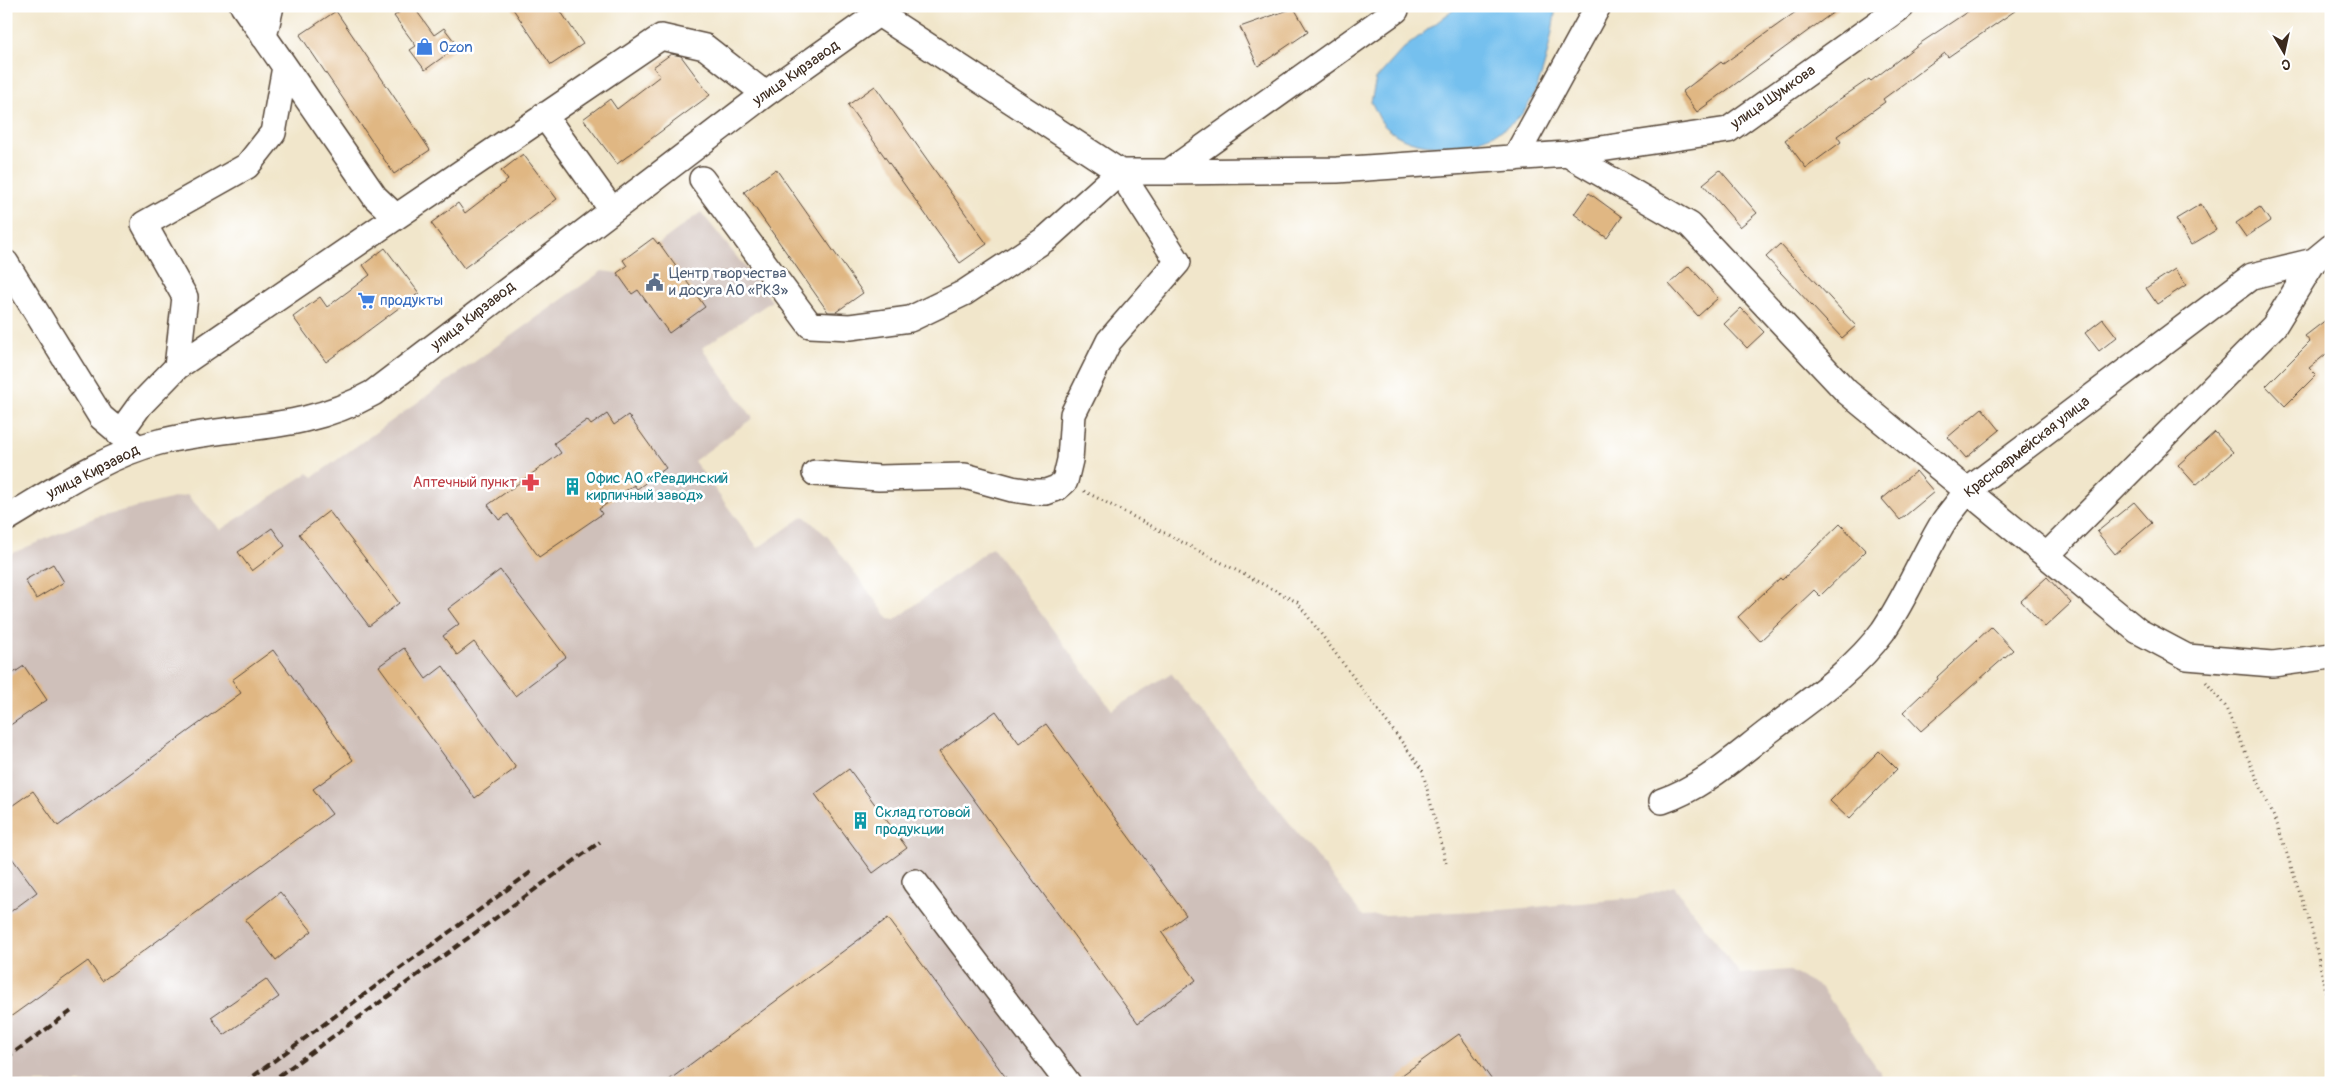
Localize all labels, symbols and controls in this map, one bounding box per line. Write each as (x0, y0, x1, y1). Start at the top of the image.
north arrow (2260, 28, 2310, 78)
street label: улица Кирзавод (748, 36, 843, 111)
shop icon: Ozon (415, 37, 435, 57)
place label: Ozon (439, 38, 473, 57)
text: С (2280, 55, 2292, 73)
street label: улица Шумкова (1726, 61, 1819, 134)
place label: Центр творчества и досуга АО «РКЗ» (669, 264, 788, 300)
public building icon: Центр творчества и досуга АО «РКЗ» (645, 272, 665, 292)
street label: улица Кирзавод (426, 277, 519, 355)
supermarket icon: продукты (356, 290, 376, 310)
place label: продукты (380, 291, 443, 310)
street label: Красноармейская улица (1960, 392, 2094, 502)
street label: улица Кирзавод (43, 440, 143, 504)
place label: Офис АО «Ревдинский кирпичный завод» (586, 469, 728, 505)
pharmacy icon: Аптечный пункт (521, 472, 541, 492)
place label: Аптечный пункт (413, 473, 517, 492)
building icon: Офис АО «Ревдинский кирпичный завод» (562, 477, 582, 497)
place label: Склад готовой продукции (875, 803, 971, 839)
building icon: Склад готовой продукции (851, 811, 871, 831)

